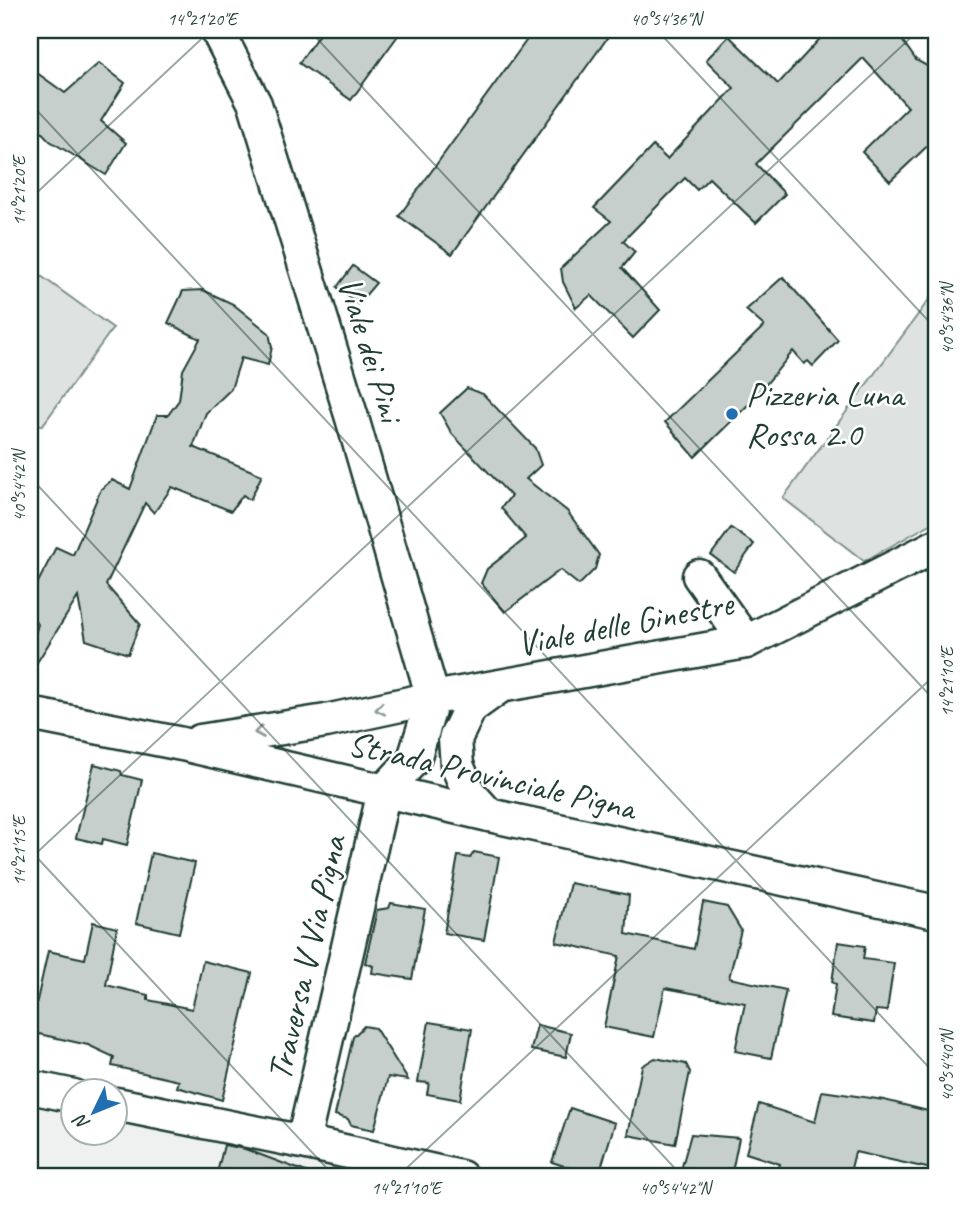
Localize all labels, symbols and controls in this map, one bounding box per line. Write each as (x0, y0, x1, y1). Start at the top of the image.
text: 14°21'20"E (167, 8, 239, 30)
text: 40°54'36"N (631, 8, 705, 30)
text: 14°21'20"E (8, 154, 30, 226)
street label: Viale dei Pini (327, 271, 415, 431)
text: 40°54'36"N (936, 280, 958, 354)
place label: Pizzeria Luna Rossa 2.0 (746, 372, 906, 457)
marker: Pizzeria Luna Rossa 2.0 (724, 406, 740, 422)
text: 40°54'42"N (8, 447, 30, 521)
street label: Viale delle Ginestre (514, 580, 739, 666)
text: 14°21'10"E (936, 645, 958, 717)
one-way arrow (374, 701, 386, 716)
street label: Strada Provinciale Pigna (344, 721, 642, 831)
one-way arrow (253, 724, 265, 739)
text: 14°21'15"E (8, 814, 30, 886)
street label: Traversa V Via Pigna (256, 829, 357, 1085)
text: 40°54'40"N (936, 1027, 958, 1101)
north arrow (60, 1078, 130, 1148)
text: N (67, 1108, 95, 1135)
text: 14°21'10"E (371, 1177, 443, 1199)
text: 40°54'42"N (640, 1177, 714, 1199)

